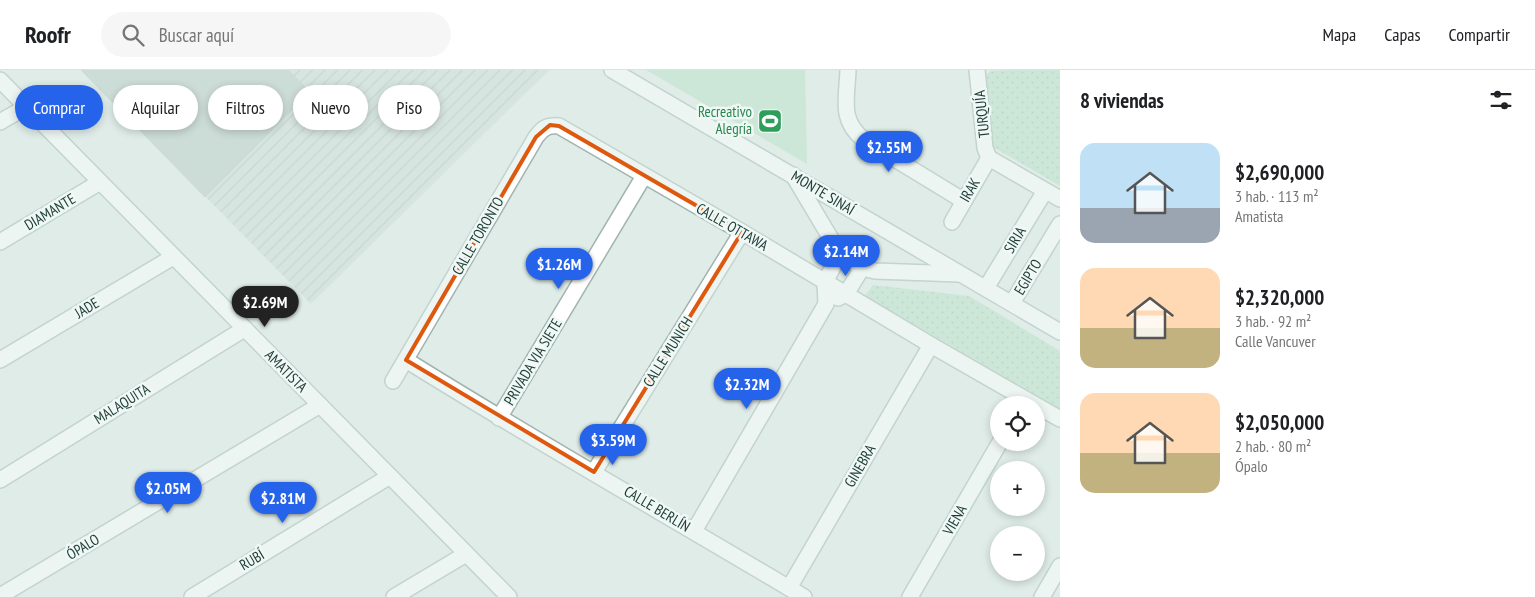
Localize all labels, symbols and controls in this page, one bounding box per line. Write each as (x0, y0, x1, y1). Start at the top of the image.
search box (101, 12, 451, 57)
text: Roofr (25, 19, 71, 50)
icon: search (119, 21, 147, 49)
text: Buscar aquí (159, 23, 234, 47)
text: Mapa (1323, 23, 1356, 46)
text: Capas (1384, 23, 1421, 46)
text: Compartir (1449, 23, 1510, 46)
chip: Comprar (15, 85, 103, 130)
chip: Alquilar (113, 85, 198, 130)
chip: Filtros (208, 85, 283, 130)
chip: Nuevo (293, 85, 368, 130)
chip: Piso (378, 85, 440, 130)
icon: filters (1487, 86, 1515, 114)
text: 8 viviendas (1080, 87, 1164, 114)
street label: TURQUÍA (969, 88, 993, 139)
place label: Recreativo Alegría (698, 102, 752, 138)
sports icon: Recreativo Alegría (757, 108, 783, 134)
pin: $2.55M (848, 131, 930, 173)
text: $2.55M (867, 137, 911, 157)
text: $2,690,000 (1235, 159, 1324, 186)
icon: home (1120, 163, 1180, 223)
street label: MONTE SINAÍ (788, 166, 859, 219)
street label: IRAK (955, 174, 984, 205)
text: 3 hab. · 113 m² (1235, 186, 1319, 206)
street label: DIAMANTE (21, 189, 79, 234)
street label: CALLE TORONTO (448, 193, 508, 278)
street label: CALLE OTTAWA (693, 198, 772, 255)
text: Amatista (1235, 206, 1283, 226)
street label: SIRIA (999, 222, 1030, 257)
pin: $2.14M (805, 234, 887, 277)
text: $2.14M (824, 241, 868, 261)
pin: $1.26M (518, 248, 600, 290)
text: $1.26M (537, 254, 581, 274)
street label: EGIPTO (1010, 255, 1046, 298)
text: $2,320,000 (1235, 284, 1324, 311)
pin: $2.69M (224, 286, 306, 328)
icon: home (1120, 288, 1180, 348)
text: $2.69M (243, 292, 287, 312)
street label: JADE (70, 293, 102, 323)
text: 3 hab. · 92 m² (1235, 311, 1311, 331)
street label: CALLE MUNICH (638, 313, 697, 390)
street label: PRIVADA VIA SIETE (499, 315, 566, 408)
text: Calle Vancuver (1235, 331, 1316, 351)
street label: AMATISTA (261, 345, 312, 397)
pin: $2.32M (706, 368, 788, 410)
text: $2.32M (725, 374, 769, 394)
street label: MALAQUITA (90, 379, 154, 428)
map controls (990, 396, 1045, 581)
button: locate (990, 396, 1045, 451)
text: $2,050,000 (1235, 409, 1324, 436)
icon: home (1120, 413, 1180, 473)
pin: $3.59M (572, 424, 654, 466)
text: $3.59M (591, 430, 635, 450)
text: 2 hab. · 80 m² (1235, 436, 1311, 456)
street label: GINEBRA (840, 440, 880, 491)
text: Ópalo (1235, 456, 1268, 476)
button: + (990, 461, 1045, 516)
pin: $2.05M (127, 472, 209, 514)
text: $2.05M (146, 478, 190, 498)
street label: CALLE BERLÍN (621, 481, 694, 536)
pin: $2.81M (242, 482, 324, 524)
text: $2.81M (261, 488, 305, 508)
street label: VIENA (938, 500, 971, 539)
button: − (990, 526, 1045, 581)
street label: ÓPALO (63, 529, 103, 564)
street label: RUBÍ (236, 545, 268, 574)

